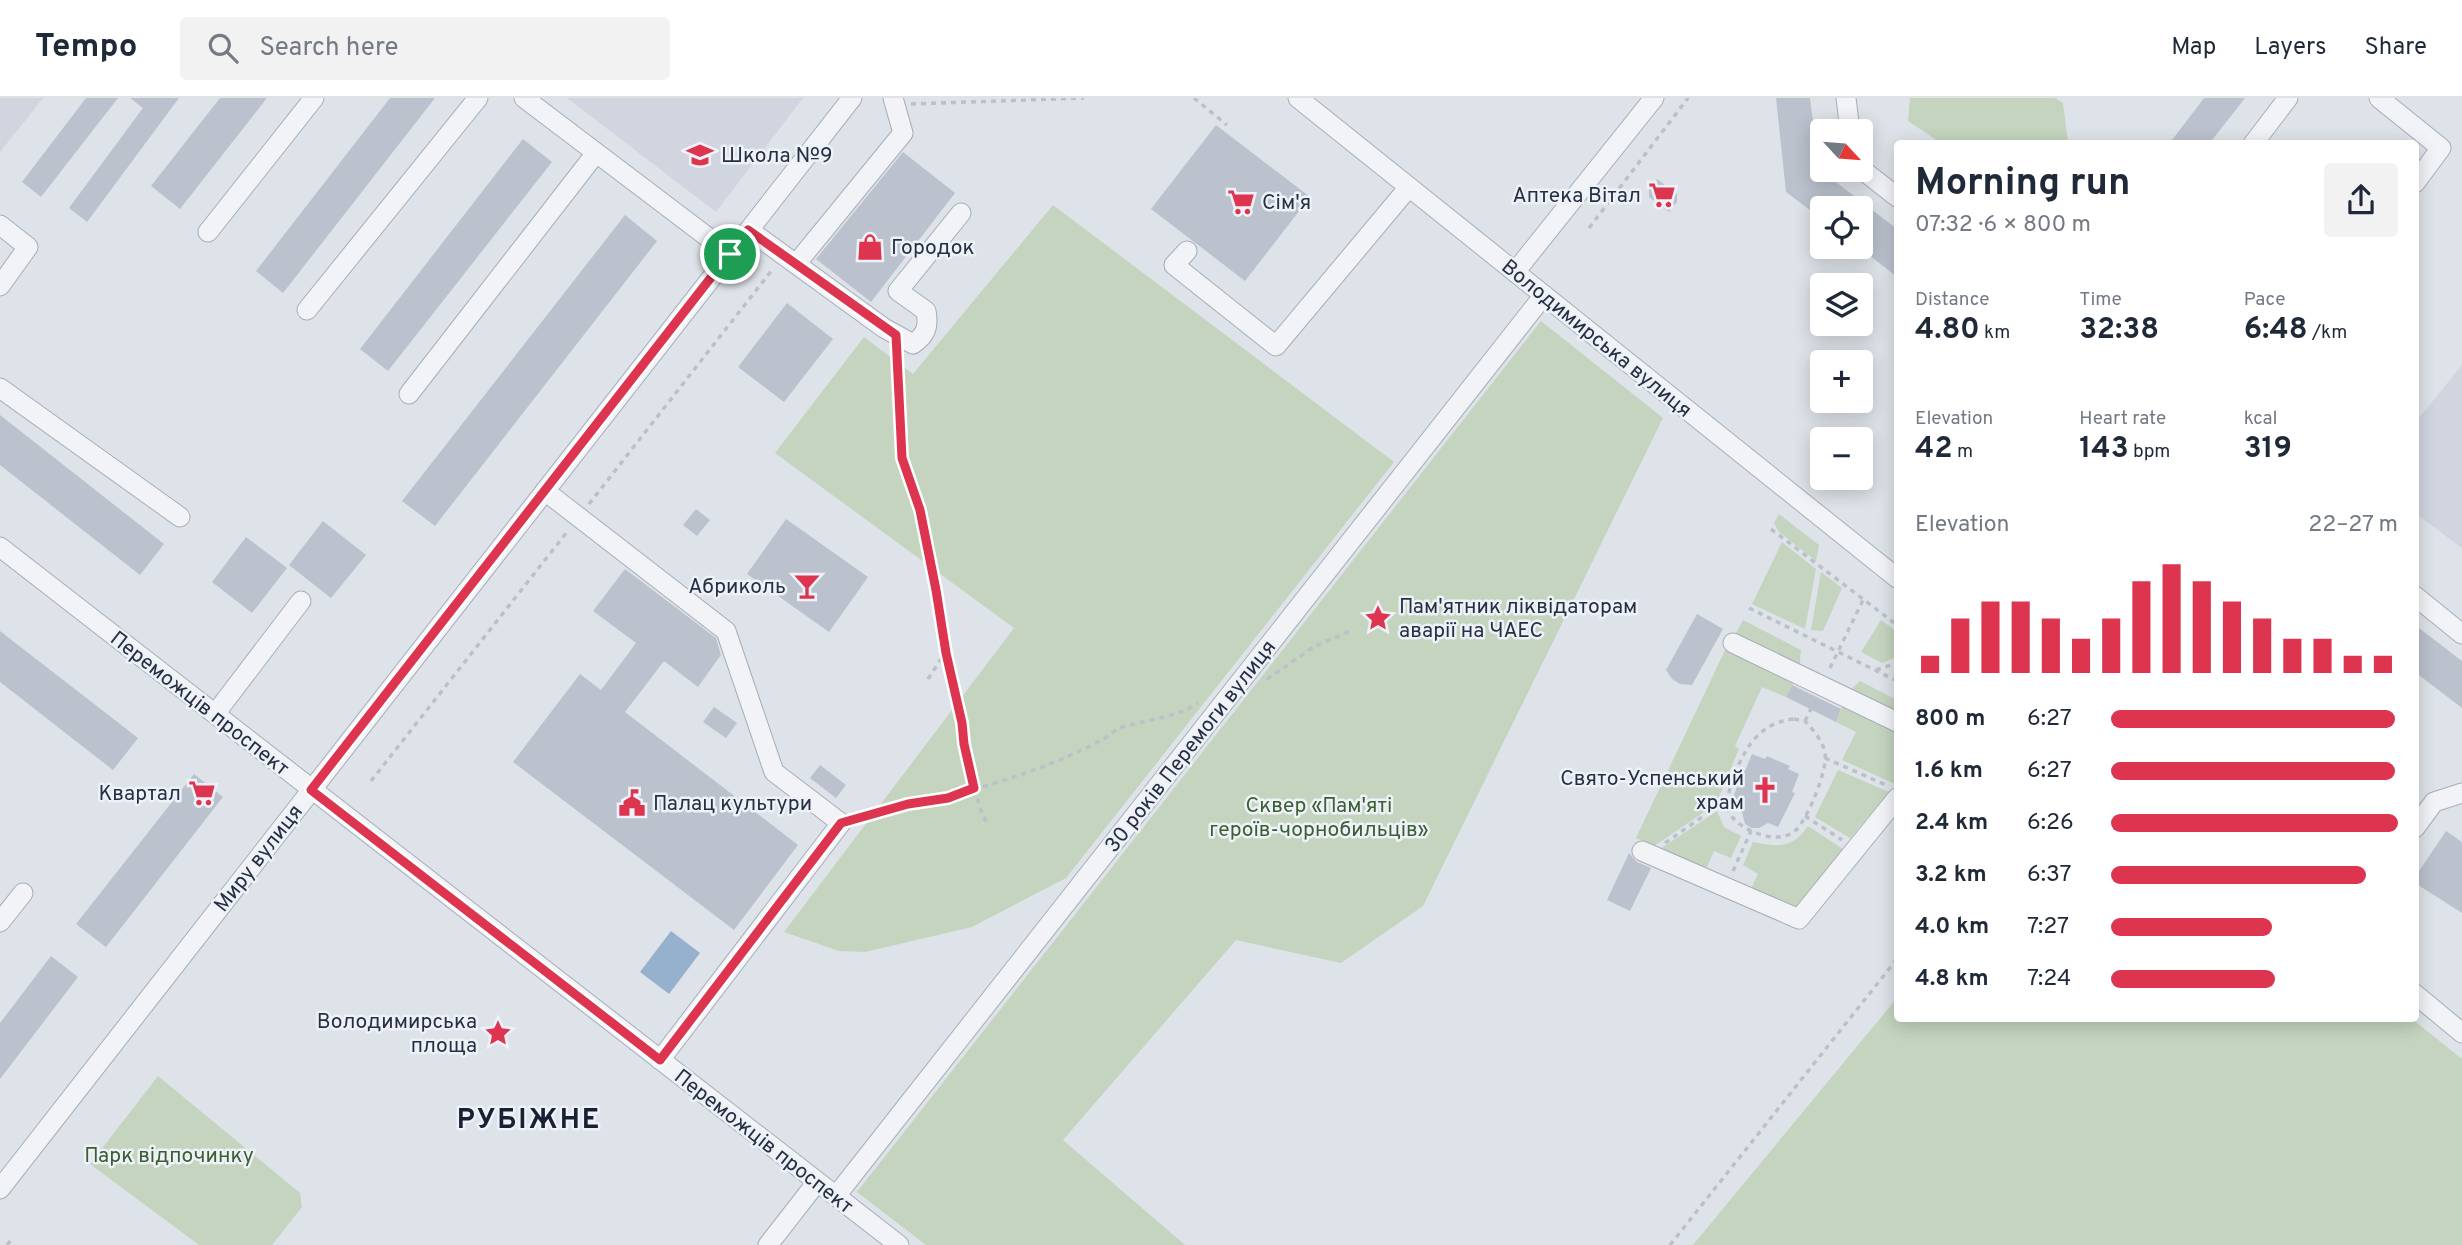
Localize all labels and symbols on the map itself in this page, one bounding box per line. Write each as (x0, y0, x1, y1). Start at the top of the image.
north arrow (1810, 119, 1872, 182)
school or university icon: Школа №9 (685, 140, 715, 170)
place label: Школа №9 (721, 143, 833, 170)
supermarket icon: Аптека Вітал (1647, 180, 1677, 210)
place label: Аптека Вітал (1513, 183, 1641, 210)
supermarket icon: Сім'я (1226, 187, 1256, 217)
place label: Сім'я (1262, 190, 1311, 217)
pin (700, 224, 760, 284)
shop icon: Городок (855, 232, 885, 262)
place label: Городок (891, 235, 975, 262)
street label: Володимирська вулиця (1495, 254, 1697, 424)
bar icon: Абриколь (792, 571, 822, 601)
place label: Абриколь (688, 574, 786, 601)
place label: Пам'ятник ліквідаторам аварії на ЧАЕС (1399, 594, 1637, 645)
place icon: Пам'ятник ліквідаторам аварії на ЧАЕС (1363, 603, 1393, 633)
street label: Переможців проспект (104, 626, 294, 783)
street label: 30 років Перемоги вулиця (1100, 635, 1283, 859)
place label: Свято-Успенський храм (1560, 766, 1744, 817)
church icon: Свято-Успенський храм (1750, 775, 1780, 805)
supermarket icon: Квартал (187, 778, 217, 808)
place label: Квартал (98, 781, 181, 808)
public building icon: Палац культури (617, 788, 647, 818)
place label: Палац культури (653, 791, 812, 818)
park label: Сквер «Пам'яті героїв-чорнобильців» (1209, 793, 1429, 844)
street label: Миру вулиця (209, 800, 310, 918)
place label: Володимирська площа (317, 1009, 477, 1060)
place icon: Володимирська площа (483, 1018, 513, 1048)
street label: Переможців проспект (668, 1064, 858, 1221)
district label: РУБІЖНЕ (457, 1103, 601, 1139)
park label: Парк відпочинку (84, 1143, 254, 1170)

